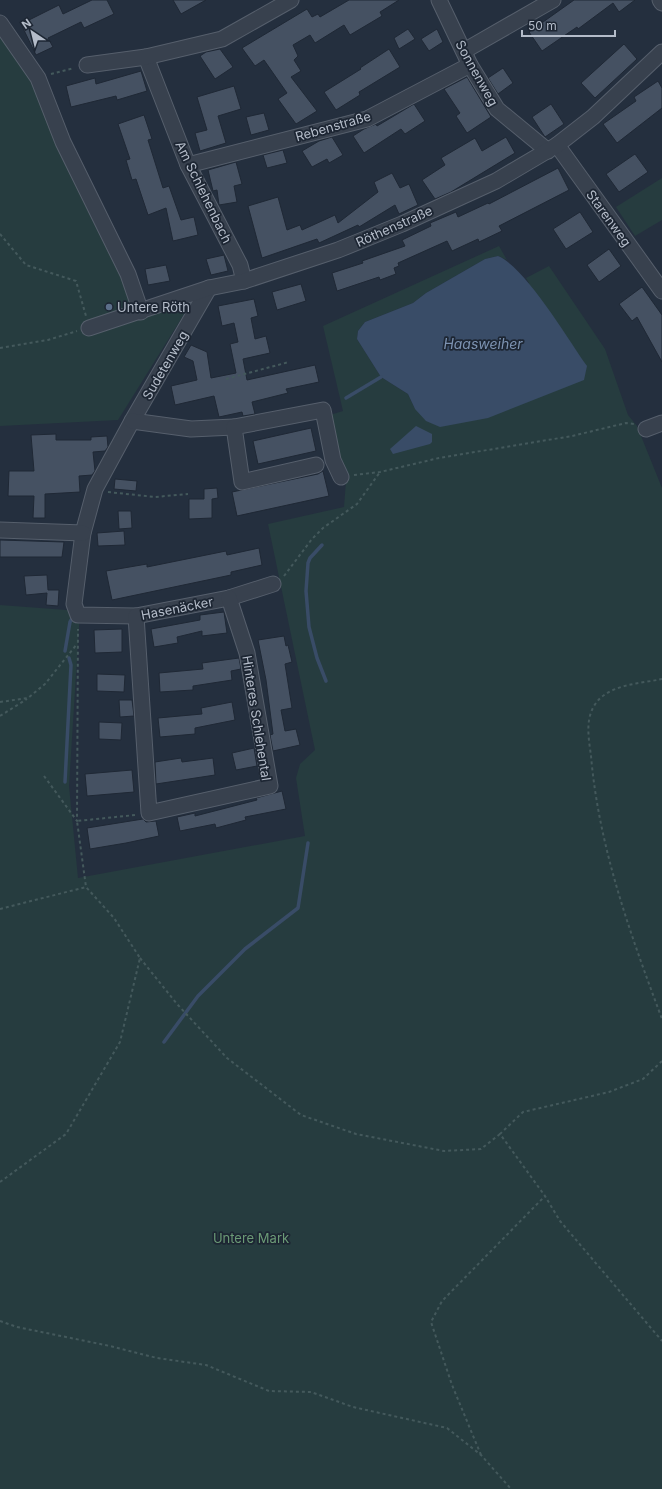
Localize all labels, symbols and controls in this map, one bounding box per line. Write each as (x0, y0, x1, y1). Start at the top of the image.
north arrow (12, 12, 52, 52)
scale bar (522, 12, 615, 38)
text: N (19, 16, 34, 32)
text: 50 m (528, 18, 557, 33)
street label: Sonnenweg (452, 37, 502, 109)
street label: Rebenstraße (293, 108, 373, 144)
street label: Am Schlehenbach (172, 138, 236, 246)
street label: Starenweg (583, 187, 635, 249)
street label: Röthenstraße (353, 202, 435, 250)
place label: Untere Röth (117, 299, 190, 315)
marker: Untere Röth (104, 302, 114, 312)
street label: Sudetenweg (139, 328, 191, 402)
water label: Haasweiher (443, 335, 523, 352)
street label: Hasenäcker (140, 593, 215, 623)
street label: Hinteres Schlehental (239, 654, 275, 782)
park label: Untere Mark (213, 1230, 289, 1246)

